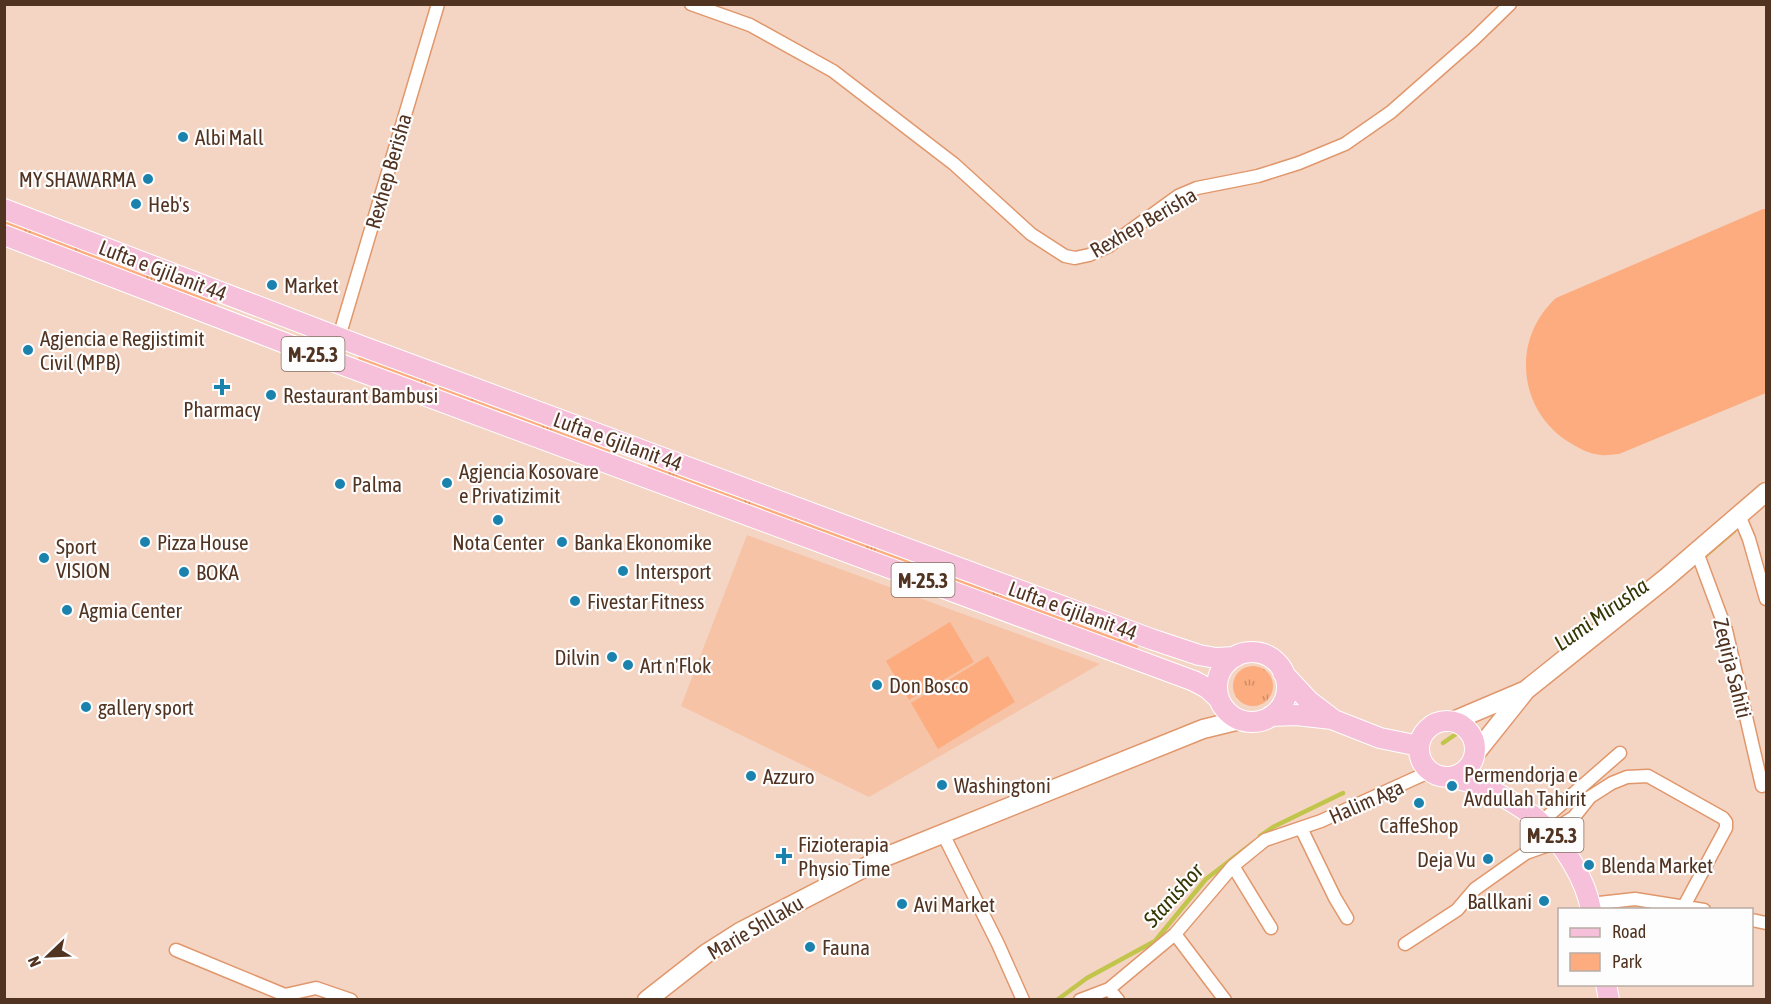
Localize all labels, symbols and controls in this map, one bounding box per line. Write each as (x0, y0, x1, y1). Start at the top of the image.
street label: Rexhep Berisha (360, 111, 416, 231)
place label: Albi Mall (195, 125, 264, 149)
marker: Albi Mall (176, 130, 190, 144)
place label: MY SHAWARMA (19, 167, 137, 191)
marker: MY SHAWARMA (141, 172, 155, 186)
street label: Rexhep Berisha (1086, 182, 1200, 262)
place label: Heb's (148, 192, 190, 216)
marker: Heb's (129, 197, 143, 211)
street label: Lufta e Gjilanit 44 (96, 235, 230, 305)
place label: Market (284, 273, 338, 297)
marker: Market (265, 278, 279, 292)
place label: Agjencia e Regjistimit Civil (MPB) (40, 326, 205, 374)
road number: M-25.3 (282, 337, 344, 371)
marker: Agjencia e Regjistimit Civil (MPB) (21, 343, 35, 357)
marker: Pharmacy (215, 380, 229, 394)
place label: Restaurant Bambusi (283, 383, 438, 407)
marker: Restaurant Bambusi (264, 388, 278, 402)
place label: Pharmacy (183, 397, 261, 421)
street label: Lufta e Gjilanit 44 (550, 407, 686, 475)
place label: Agjencia Kosovare e Privatizimit (459, 459, 599, 507)
place label: Palma (352, 472, 402, 496)
marker: Agjencia Kosovare e Privatizimit (440, 476, 454, 490)
marker: Palma (333, 477, 347, 491)
marker: Nota Center (491, 513, 505, 527)
place label: Pizza House (157, 530, 249, 554)
place label: Nota Center (452, 530, 545, 554)
place label: Banka Ekonomike (574, 530, 712, 554)
place label: Sport VISION (56, 534, 110, 582)
marker: Pizza House (138, 535, 152, 549)
marker: Banka Ekonomike (555, 535, 569, 549)
marker: Sport VISION (37, 551, 51, 565)
place label: Intersport (635, 559, 711, 583)
place label: BOKA (196, 560, 240, 584)
road number: M-25.3 (892, 563, 954, 597)
marker: Intersport (616, 564, 630, 578)
marker: BOKA (177, 565, 191, 579)
water label: Lumi Mirusha (1549, 572, 1653, 656)
street label: Lufta e Gjilanit 44 (1005, 576, 1141, 644)
place label: Fivestar Fitness (587, 589, 704, 613)
marker: Fivestar Fitness (568, 594, 582, 608)
place label: Agmia Center (79, 598, 182, 622)
marker: Agmia Center (60, 603, 74, 617)
street label: Zeqirja Sahiti (1709, 616, 1757, 720)
place label: Dilvin (554, 645, 600, 669)
marker: Dilvin (605, 650, 619, 664)
place label: Art n'Flok (640, 653, 711, 677)
marker: Art n'Flok (621, 658, 635, 672)
place label: Don Bosco (889, 673, 969, 697)
marker: Don Bosco (870, 678, 884, 692)
place label: gallery sport (98, 695, 194, 719)
marker: gallery sport (79, 700, 93, 714)
place label: Permendorja e Avdullah Tahirit (1464, 762, 1586, 810)
place label: Azzuro (763, 764, 815, 788)
marker: Azzuro (744, 769, 758, 783)
place label: Washingtoni (954, 773, 1051, 797)
street label: Halim Aga (1325, 774, 1407, 828)
marker: Washingtoni (935, 778, 949, 792)
marker: Permendorja e Avdullah Tahirit (1445, 779, 1459, 793)
marker: CaffeShop (1412, 796, 1426, 810)
place label: CaffeShop (1380, 813, 1459, 837)
road number: M-25.3 (1520, 818, 1584, 852)
place label: Fizioterapia Physio Time (798, 832, 890, 880)
marker: Fizioterapia Physio Time (775, 847, 793, 865)
place label: Deja Vu (1417, 847, 1476, 871)
marker: Deja Vu (1481, 852, 1495, 866)
place label: Blenda Market (1601, 853, 1713, 877)
water label: Stanishor (1137, 857, 1209, 933)
marker: Blenda Market (1582, 858, 1596, 872)
place label: Ballkani (1467, 889, 1532, 913)
street label: Marie Shllaku (703, 890, 807, 964)
place label: Avi Market (914, 892, 995, 916)
marker: Ballkani (1537, 894, 1551, 908)
marker: Avi Market (895, 897, 909, 911)
legend (1558, 908, 1753, 986)
text: Road (1612, 921, 1646, 942)
north arrow (18, 926, 78, 986)
place label: Fauna (822, 935, 870, 959)
marker: Fauna (803, 940, 817, 954)
text: Park (1612, 951, 1642, 972)
text: N (24, 954, 44, 970)

